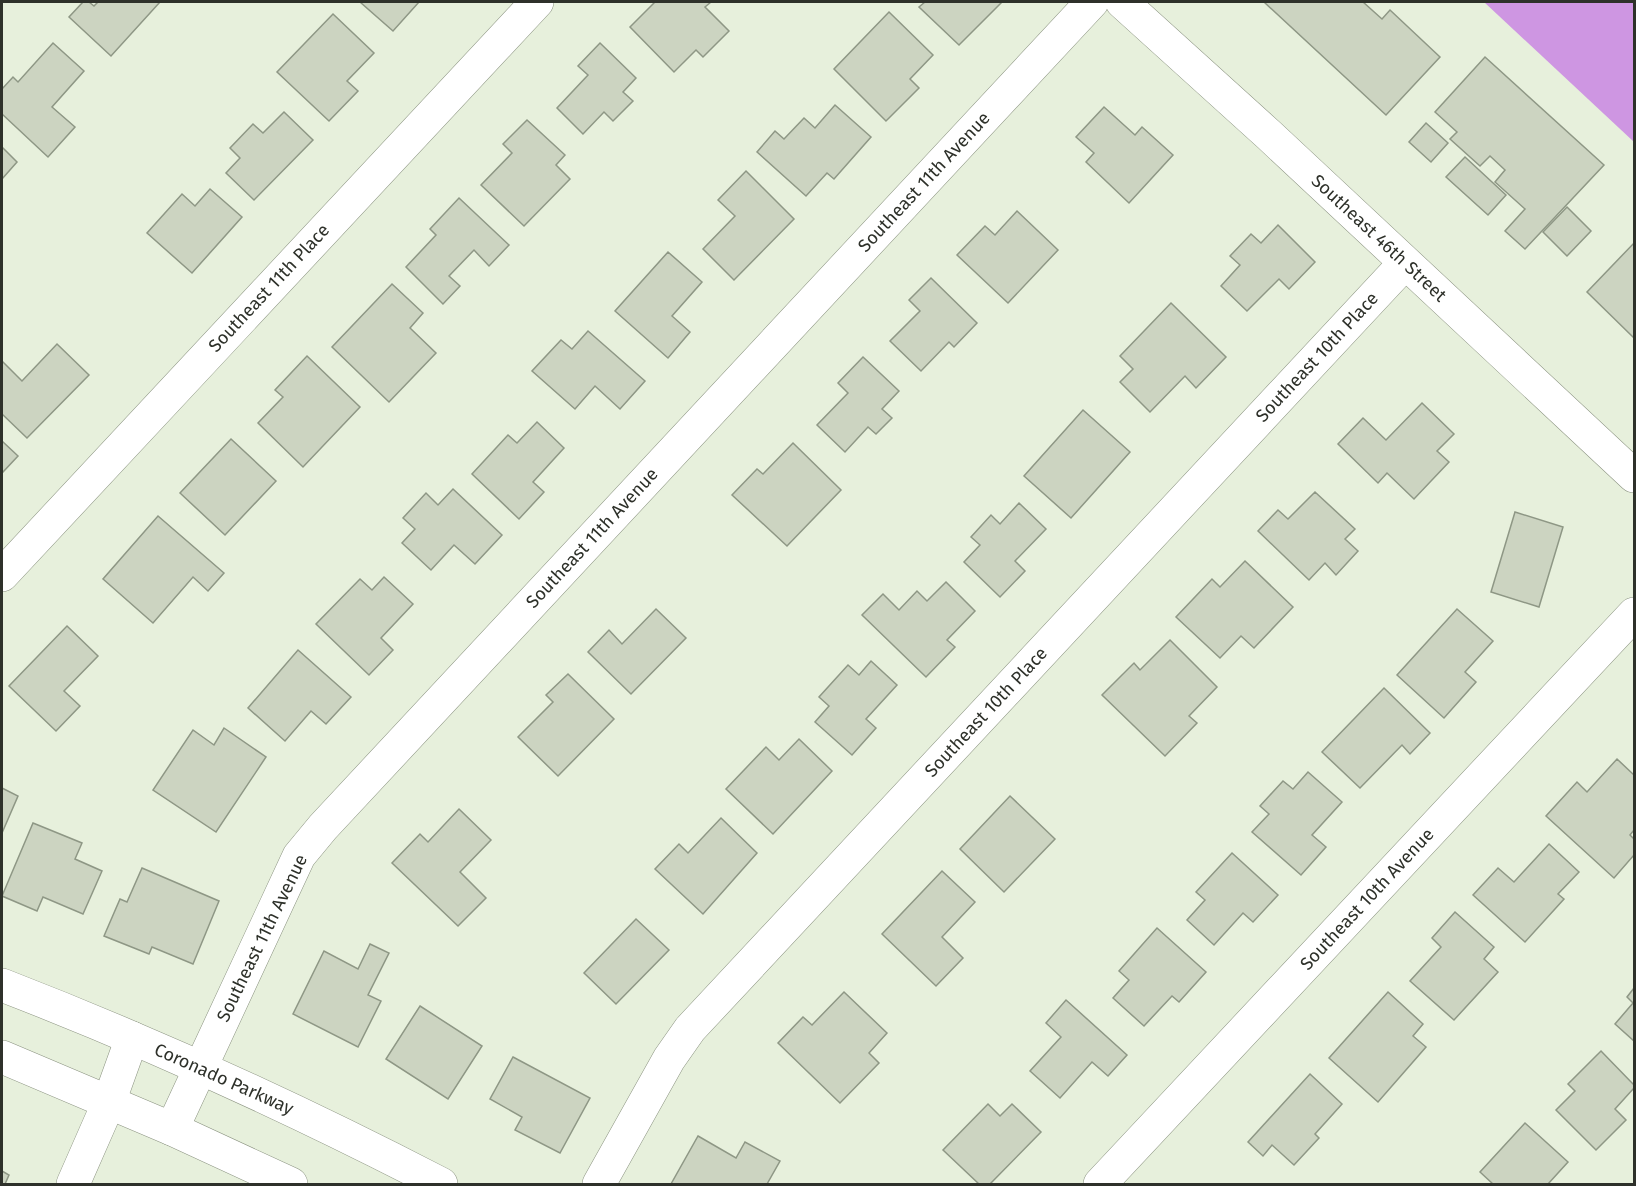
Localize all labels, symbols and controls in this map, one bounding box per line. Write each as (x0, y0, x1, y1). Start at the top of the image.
street label: Southeast 11th Avenue (853, 107, 995, 257)
street label: Southeast 46th Street (1307, 170, 1451, 307)
street label: Southeast 11th Place (204, 219, 334, 357)
street label: Southeast 10th Place (1251, 287, 1383, 427)
street label: Southeast 11th Avenue (521, 463, 663, 613)
street label: Southeast 10th Place (920, 642, 1052, 782)
street label: Southeast 10th Avenue (1295, 823, 1439, 975)
street label: Southeast 11th Avenue (212, 851, 312, 1025)
street label: Coronado Parkway (151, 1038, 297, 1120)

